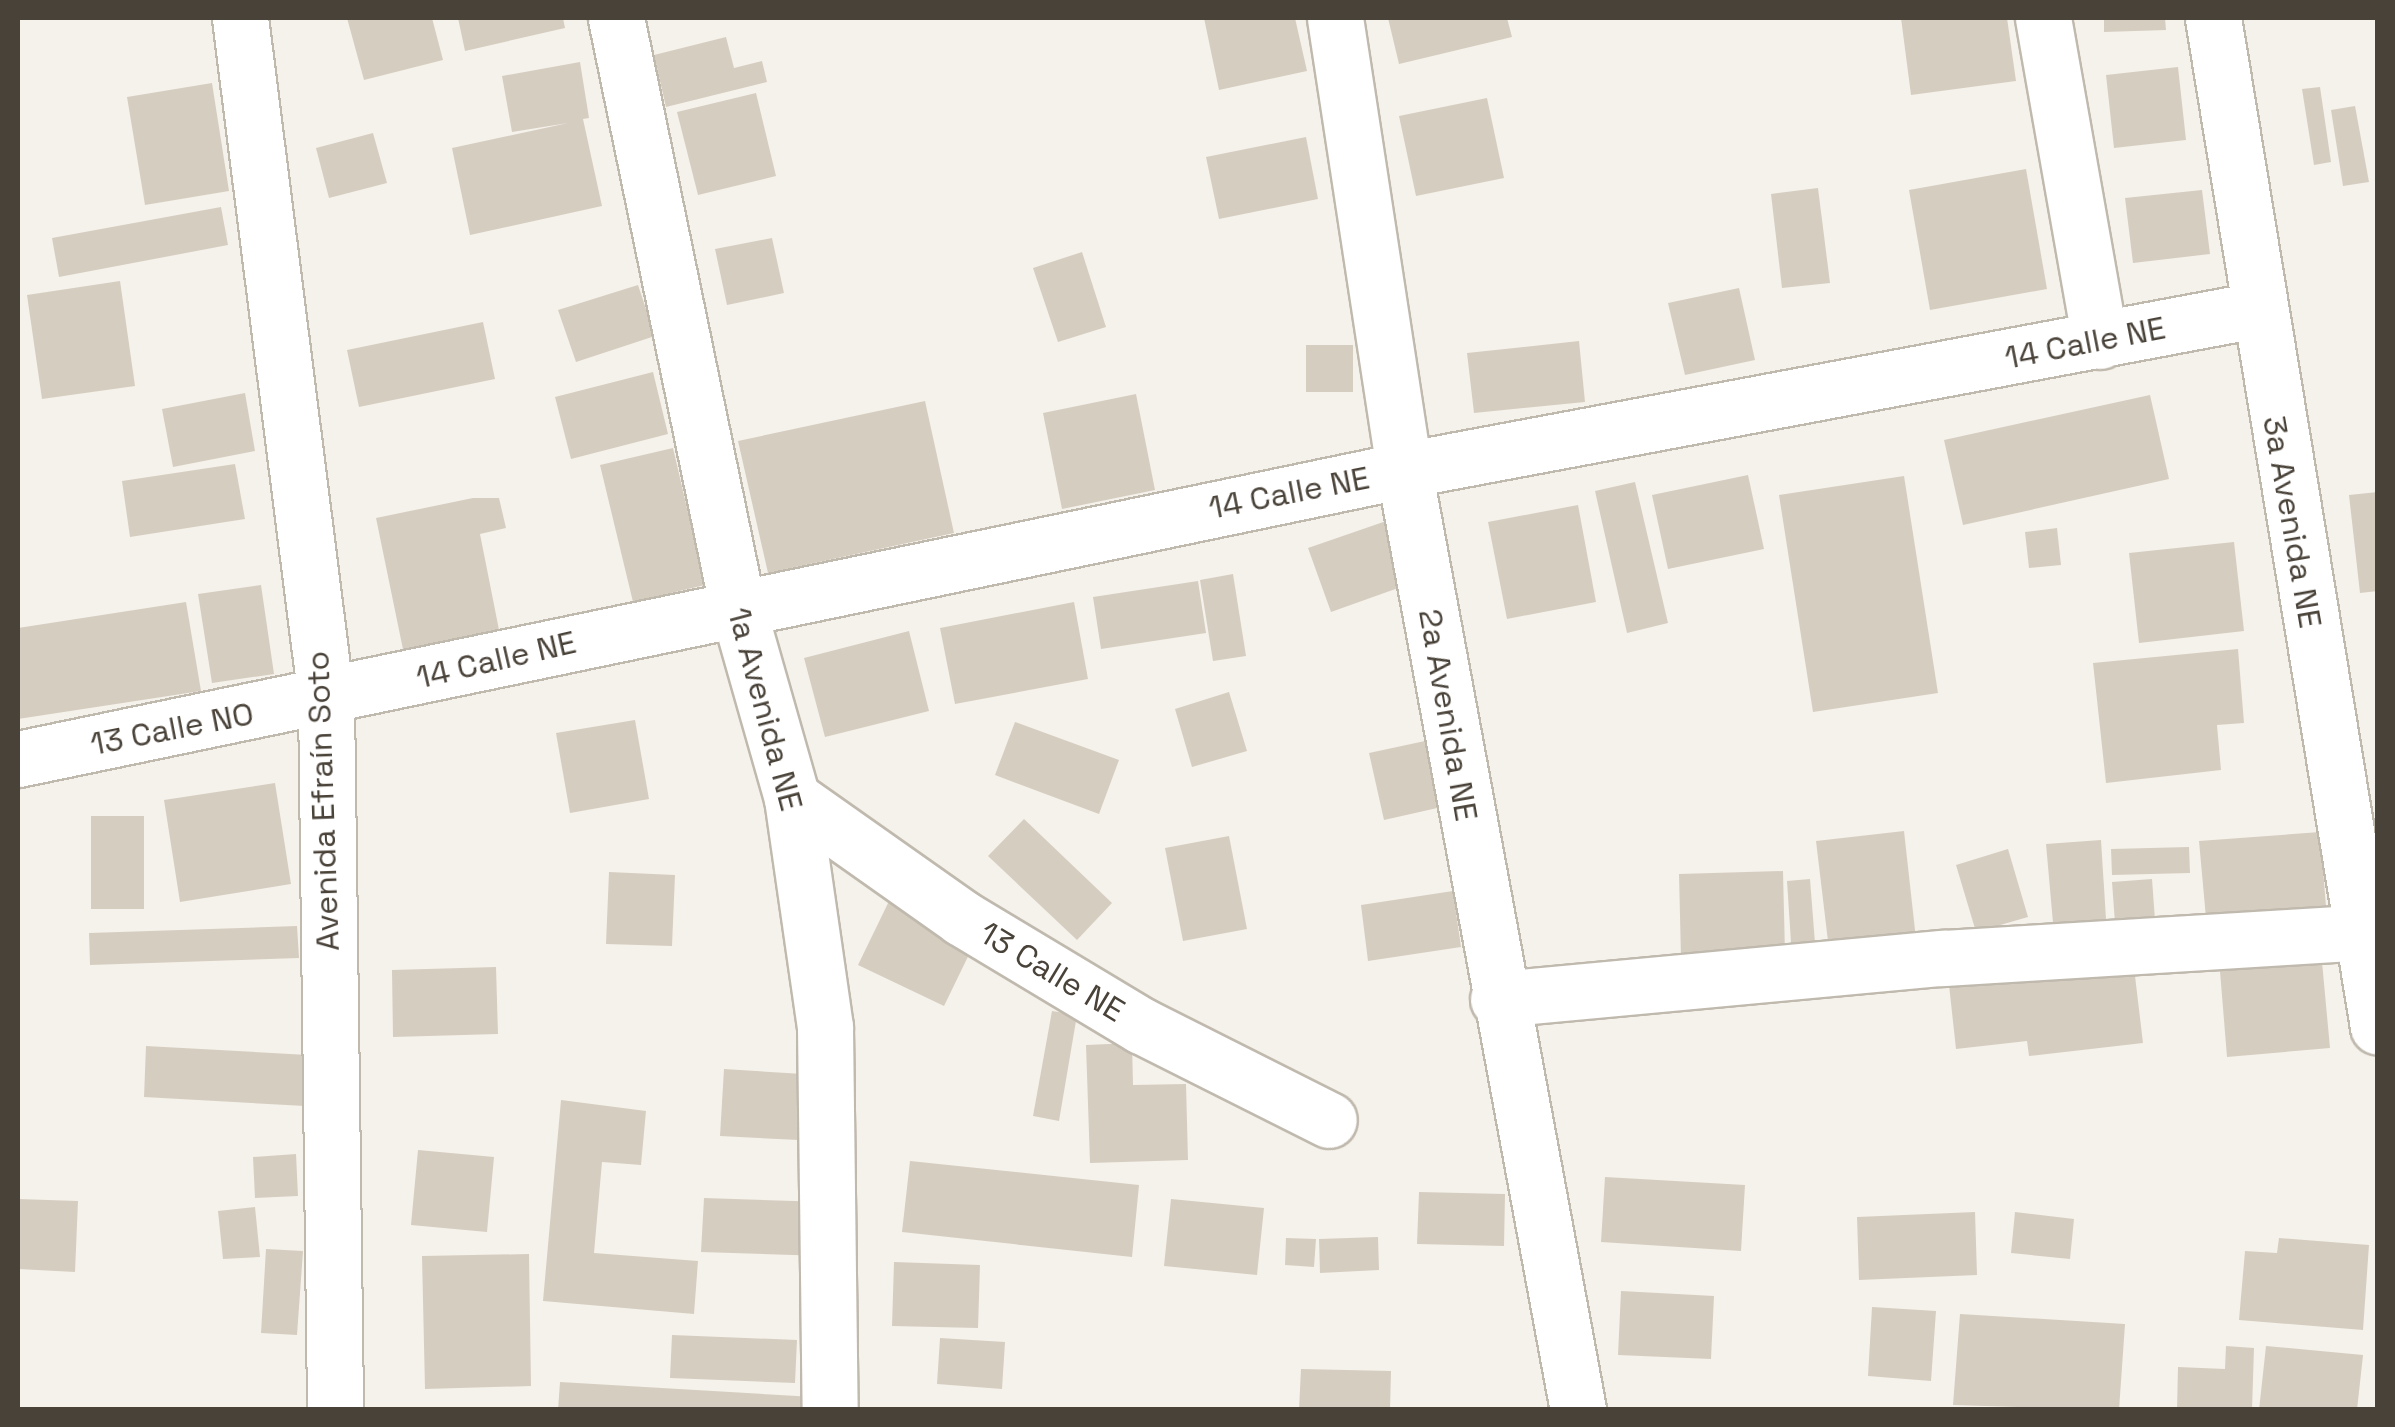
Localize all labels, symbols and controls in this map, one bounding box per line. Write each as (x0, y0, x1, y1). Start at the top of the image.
street label: 14 Calle NE (2002, 309, 2168, 377)
street label: 3a Avenida NE (2254, 413, 2330, 631)
street label: 14 Calle NE (1206, 459, 1372, 527)
street label: 1a Avenida NE (719, 603, 811, 815)
street label: 2a Avenida NE (1410, 606, 1486, 824)
street label: 14 Calle NE (412, 623, 580, 697)
street label: Avenida Efraín Soto (299, 650, 347, 952)
street label: 13 Calle NO (87, 694, 257, 764)
street label: 13 Calle NE (973, 914, 1131, 1030)

